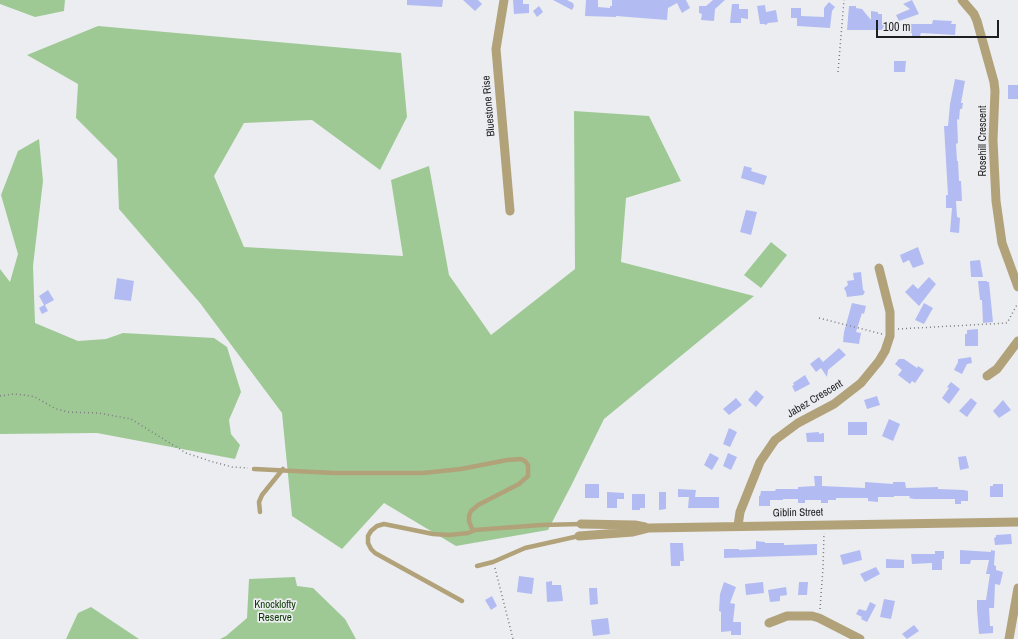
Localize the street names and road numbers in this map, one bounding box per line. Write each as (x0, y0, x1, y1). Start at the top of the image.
street label: Bluestone Rise (480, 75, 498, 137)
street label: Rosehill Crescent (976, 105, 990, 177)
street label: Jabez Crescent (785, 377, 845, 421)
street label: Giblin Street (773, 506, 823, 520)

